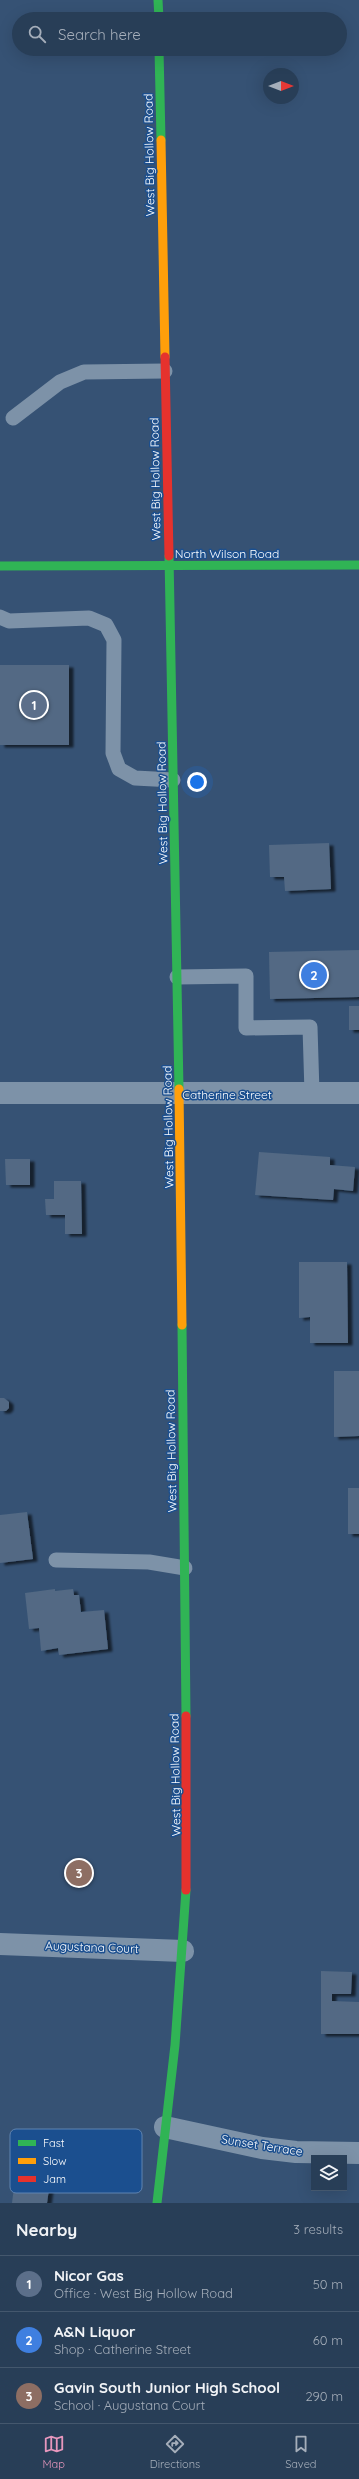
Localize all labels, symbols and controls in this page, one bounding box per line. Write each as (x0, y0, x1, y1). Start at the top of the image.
search box (12, 12, 347, 56)
icon: search (26, 23, 48, 45)
text: Search here (58, 25, 141, 44)
north arrow (263, 68, 299, 104)
street label: West Big Hollow Road (140, 93, 158, 217)
street label: West Big Hollow Road (146, 417, 164, 541)
street label: North Wilson Road (175, 546, 279, 561)
pin: 1 (21, 690, 47, 720)
street label: West Big Hollow Road (153, 741, 171, 865)
your location (187, 772, 207, 792)
pin: 2 (301, 960, 327, 990)
street label: West Big Hollow Road (159, 1065, 177, 1189)
street label: Catherine Street (182, 1087, 272, 1102)
street label: West Big Hollow Road (162, 1389, 180, 1513)
street label: West Big Hollow Road (166, 1713, 184, 1837)
pin: 3 (66, 1858, 92, 1888)
street label: Augustana Court (45, 1938, 139, 1956)
legend (10, 2129, 142, 2193)
street label: Sunset Terrace (220, 2131, 304, 2159)
text: Fast (43, 2136, 65, 2150)
text: Slow (43, 2154, 67, 2168)
map controls (311, 2155, 347, 2191)
button: layers (311, 2155, 347, 2191)
text: Jam (43, 2172, 66, 2186)
text: Nearby (16, 2219, 77, 2240)
text: 3 results (293, 2221, 343, 2237)
text: Nicor Gas (54, 2266, 124, 2285)
text: 1 (26, 2276, 32, 2292)
text: 50 m (313, 2276, 343, 2292)
text: Office · West Big Hollow Road (54, 2285, 233, 2301)
text: A&N Liquor (54, 2322, 136, 2341)
text: 2 (25, 2332, 33, 2348)
text: 60 m (313, 2332, 343, 2348)
text: Shop · Catherine Street (54, 2341, 191, 2357)
text: Gavin South Junior High School (54, 2378, 280, 2397)
text: 3 (26, 2388, 32, 2404)
text: 290 m (305, 2388, 343, 2404)
text: School · Augustana Court (54, 2397, 205, 2413)
tab: Map (42, 2433, 65, 2471)
tab: Directions (150, 2433, 200, 2471)
tab: Saved (285, 2433, 317, 2471)

